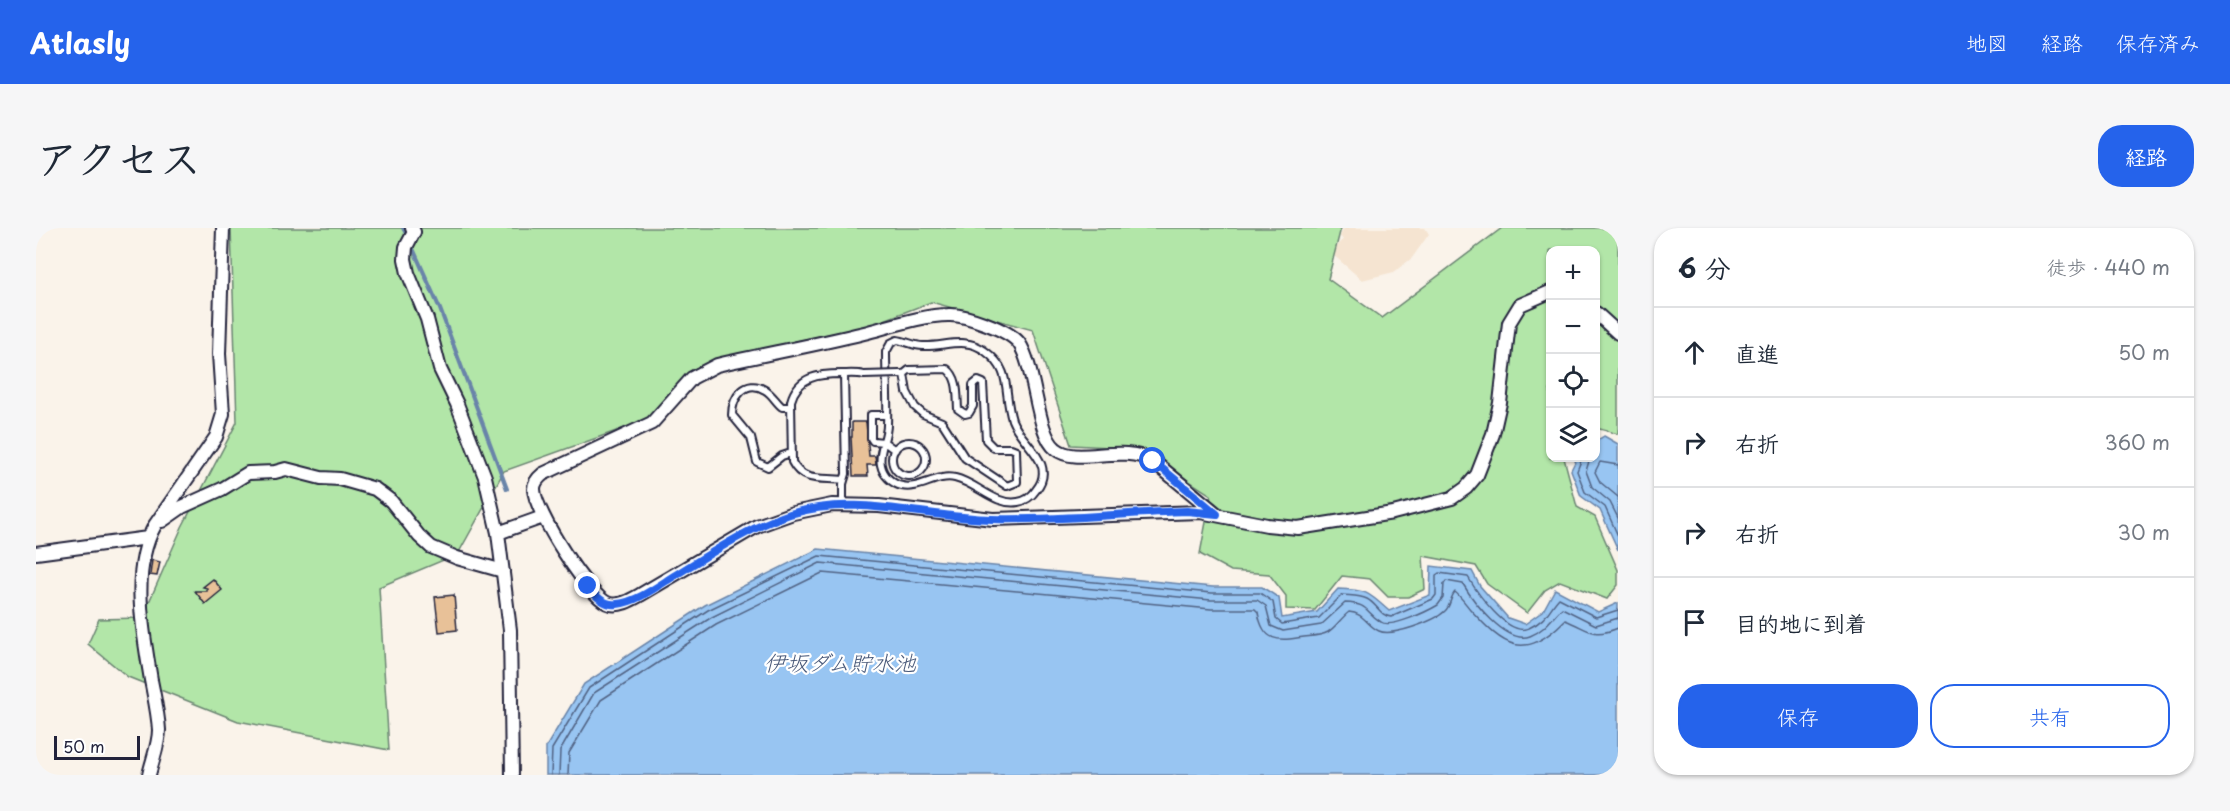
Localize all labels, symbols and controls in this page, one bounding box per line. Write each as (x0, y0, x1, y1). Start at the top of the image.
text: Atlasly (30, 21, 130, 64)
text: 地図 (1966, 26, 2008, 58)
text: 経路 (2041, 26, 2083, 58)
text: 保存済み (2116, 26, 2200, 58)
text: アクセス (36, 125, 201, 188)
button: 経路 (2098, 125, 2194, 187)
map controls (1546, 246, 1600, 462)
button: + (1546, 246, 1600, 300)
text: 6 分 (1678, 248, 1731, 287)
text: 徒歩 · 440 m (2047, 252, 2170, 282)
button: − (1546, 300, 1600, 354)
icon: ahead (1678, 336, 1711, 369)
text: 直進 (1735, 336, 1779, 369)
text: 50 m (2118, 337, 2170, 367)
button: locate (1546, 354, 1600, 408)
button: layers (1546, 408, 1600, 462)
icon: right (1678, 426, 1711, 459)
text: 右折 (1735, 426, 1779, 459)
text: 360 m (2104, 427, 2170, 457)
route start (1139, 447, 1165, 473)
icon: right (1678, 516, 1711, 549)
text: 右折 (1735, 516, 1779, 549)
text: 30 m (2117, 517, 2170, 547)
route end (574, 572, 600, 598)
icon: arrive (1678, 606, 1711, 639)
text: 目的地に到着 (1735, 606, 1867, 639)
water label: 伊坂ダム貯水池 (764, 645, 917, 678)
button: 保存 (1678, 684, 1918, 748)
button: 共有 (1930, 684, 2170, 748)
scale bar (54, 733, 140, 760)
text: 50 m (63, 734, 104, 758)

